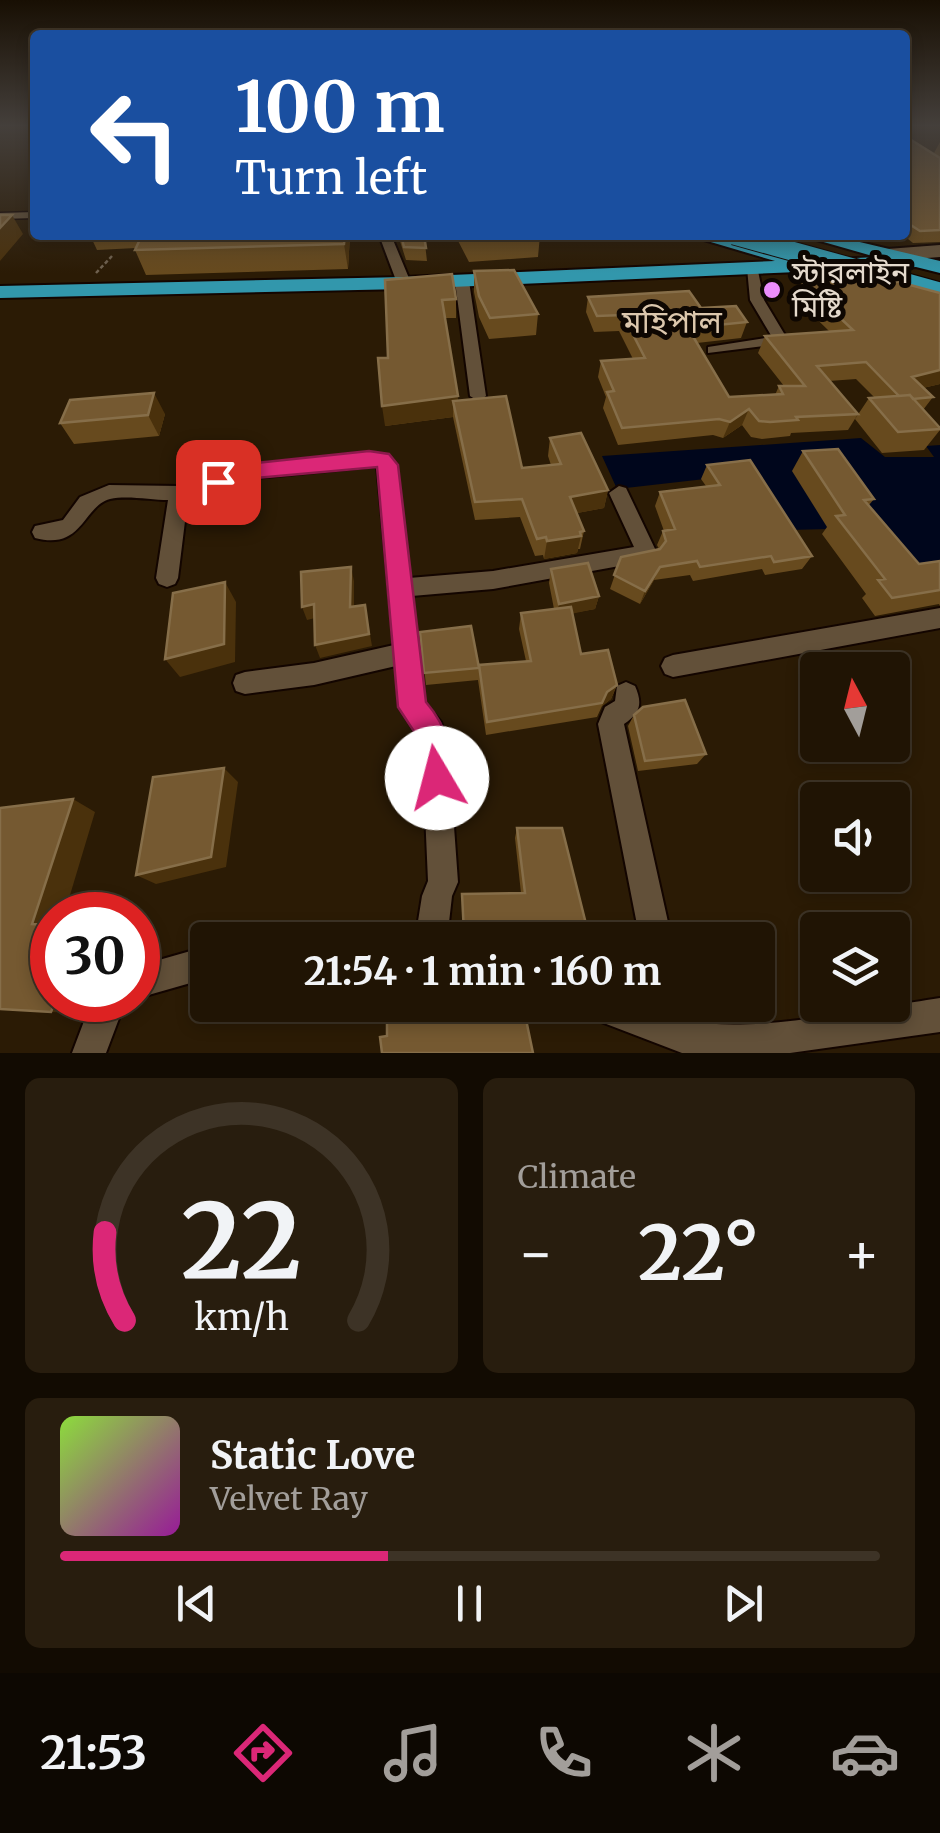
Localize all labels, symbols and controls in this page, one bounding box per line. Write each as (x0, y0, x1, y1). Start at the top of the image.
text: 100 m (235, 63, 445, 151)
icon: left (70, 70, 200, 200)
text: Turn left (235, 150, 427, 206)
place label: স্টারলাইন মিষ্টি (791, 253, 910, 325)
marker: স্টারলাইন মিষ্টি (761, 279, 783, 301)
district label: মহিপাল (621, 302, 723, 342)
pin (176, 440, 261, 525)
icon: arrive (191, 455, 246, 510)
north arrow (800, 652, 910, 762)
map controls (800, 652, 910, 1022)
position arrow (385, 726, 489, 830)
button: sound (800, 782, 910, 892)
speed limit sign: 30 (30, 892, 160, 1022)
button: layers (800, 912, 910, 1022)
text: 21:54 · 1 min · 160 m (304, 948, 661, 995)
text: Climate (518, 1157, 636, 1197)
text: 22 (181, 1176, 302, 1306)
text: 22° (638, 1206, 760, 1300)
text: − (518, 1219, 554, 1288)
text: + (843, 1219, 880, 1288)
text: km/h (194, 1295, 289, 1340)
text: Static Love (210, 1432, 415, 1479)
text: Velvet Ray (210, 1479, 368, 1519)
icon: previous (169, 1576, 224, 1631)
icon: pause (442, 1576, 497, 1631)
icon: next (716, 1576, 771, 1631)
icon: directions (228, 1718, 298, 1788)
icon: music (378, 1718, 448, 1788)
icon: phone (529, 1718, 599, 1788)
icon: climate (679, 1718, 749, 1788)
icon: car (830, 1718, 900, 1788)
text: 21:53 (40, 1725, 147, 1781)

